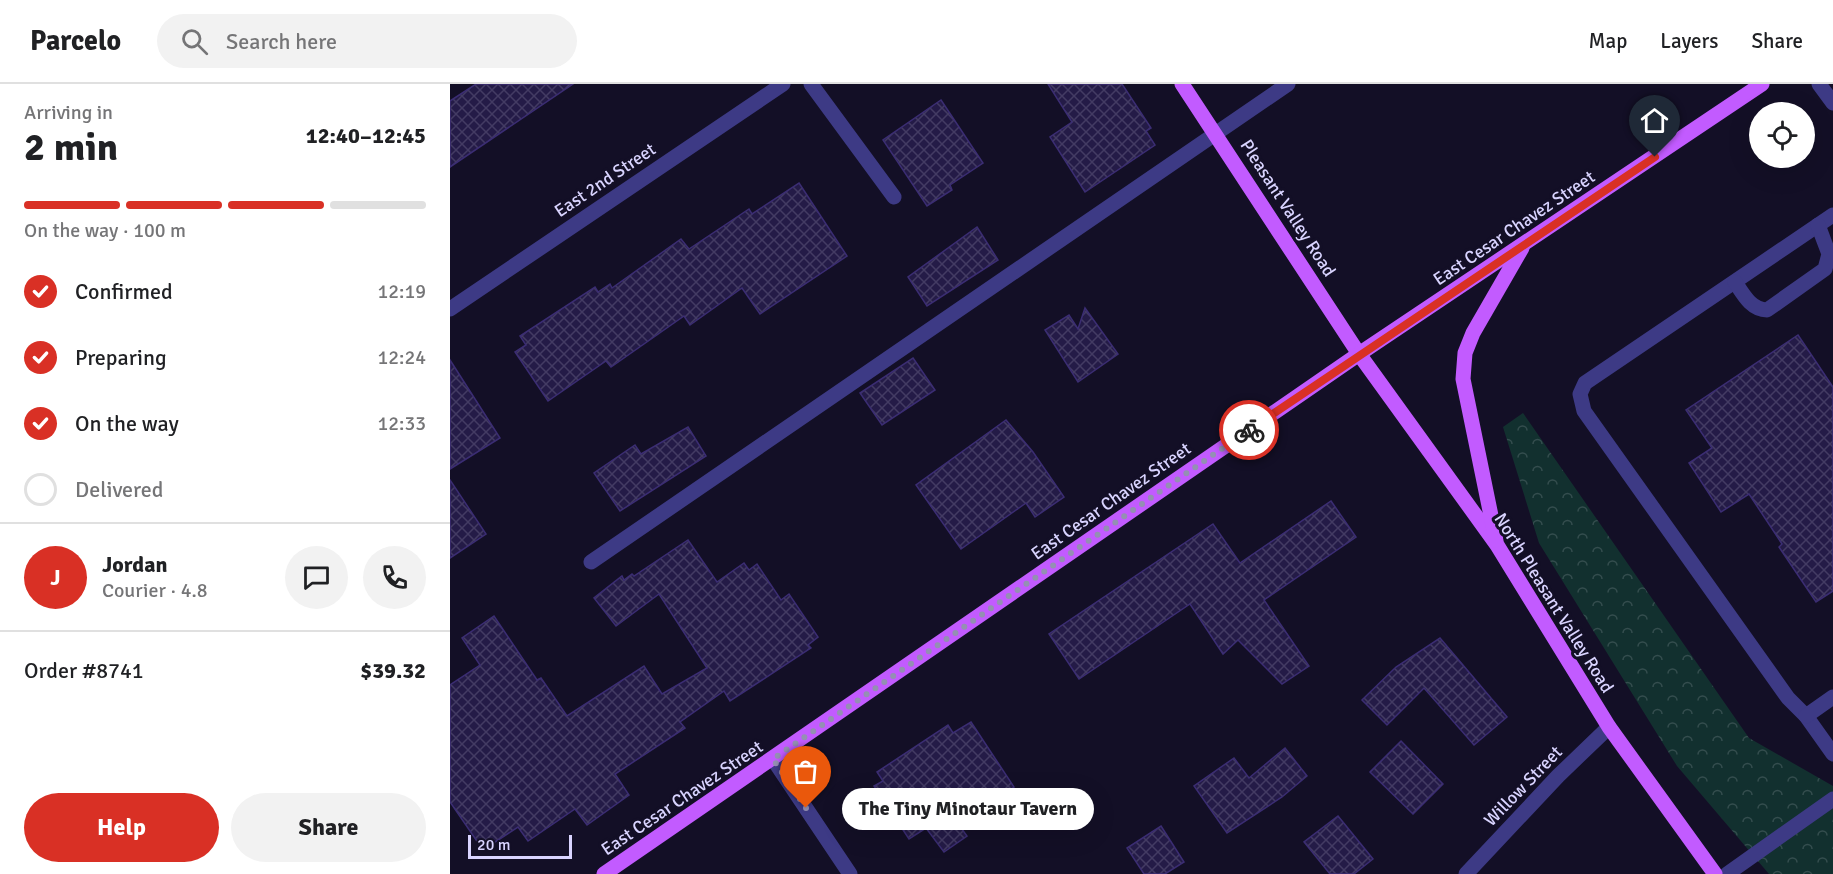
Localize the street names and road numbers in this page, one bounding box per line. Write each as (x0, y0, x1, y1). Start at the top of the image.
street label: Pleasant Valley Road (1235, 135, 1341, 281)
street label: East 2nd Street (550, 138, 660, 222)
street label: East Cesar Chavez Street (1429, 166, 1599, 290)
street label: East Cesar Chavez Street (1027, 437, 1195, 565)
street label: North Pleasant Valley Road (1490, 509, 1618, 697)
street label: East Cesar Chavez Street (597, 736, 767, 860)
street label: Willow Street (1479, 741, 1567, 831)

